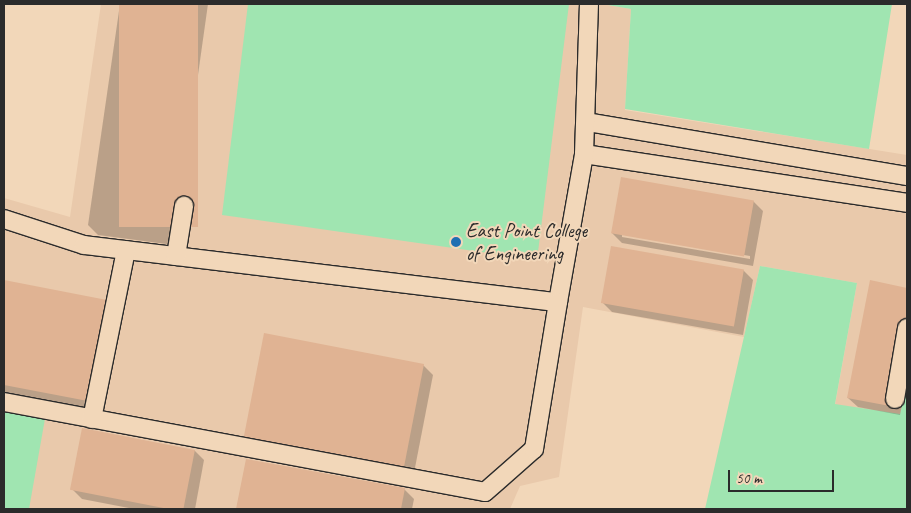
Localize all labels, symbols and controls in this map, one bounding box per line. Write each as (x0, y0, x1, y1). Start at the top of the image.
place label: East Point College of Engineering (466, 218, 587, 265)
marker: East Point College of Engineering (450, 236, 462, 248)
scale bar (731, 460, 837, 492)
text: 50 m (736, 469, 762, 488)

